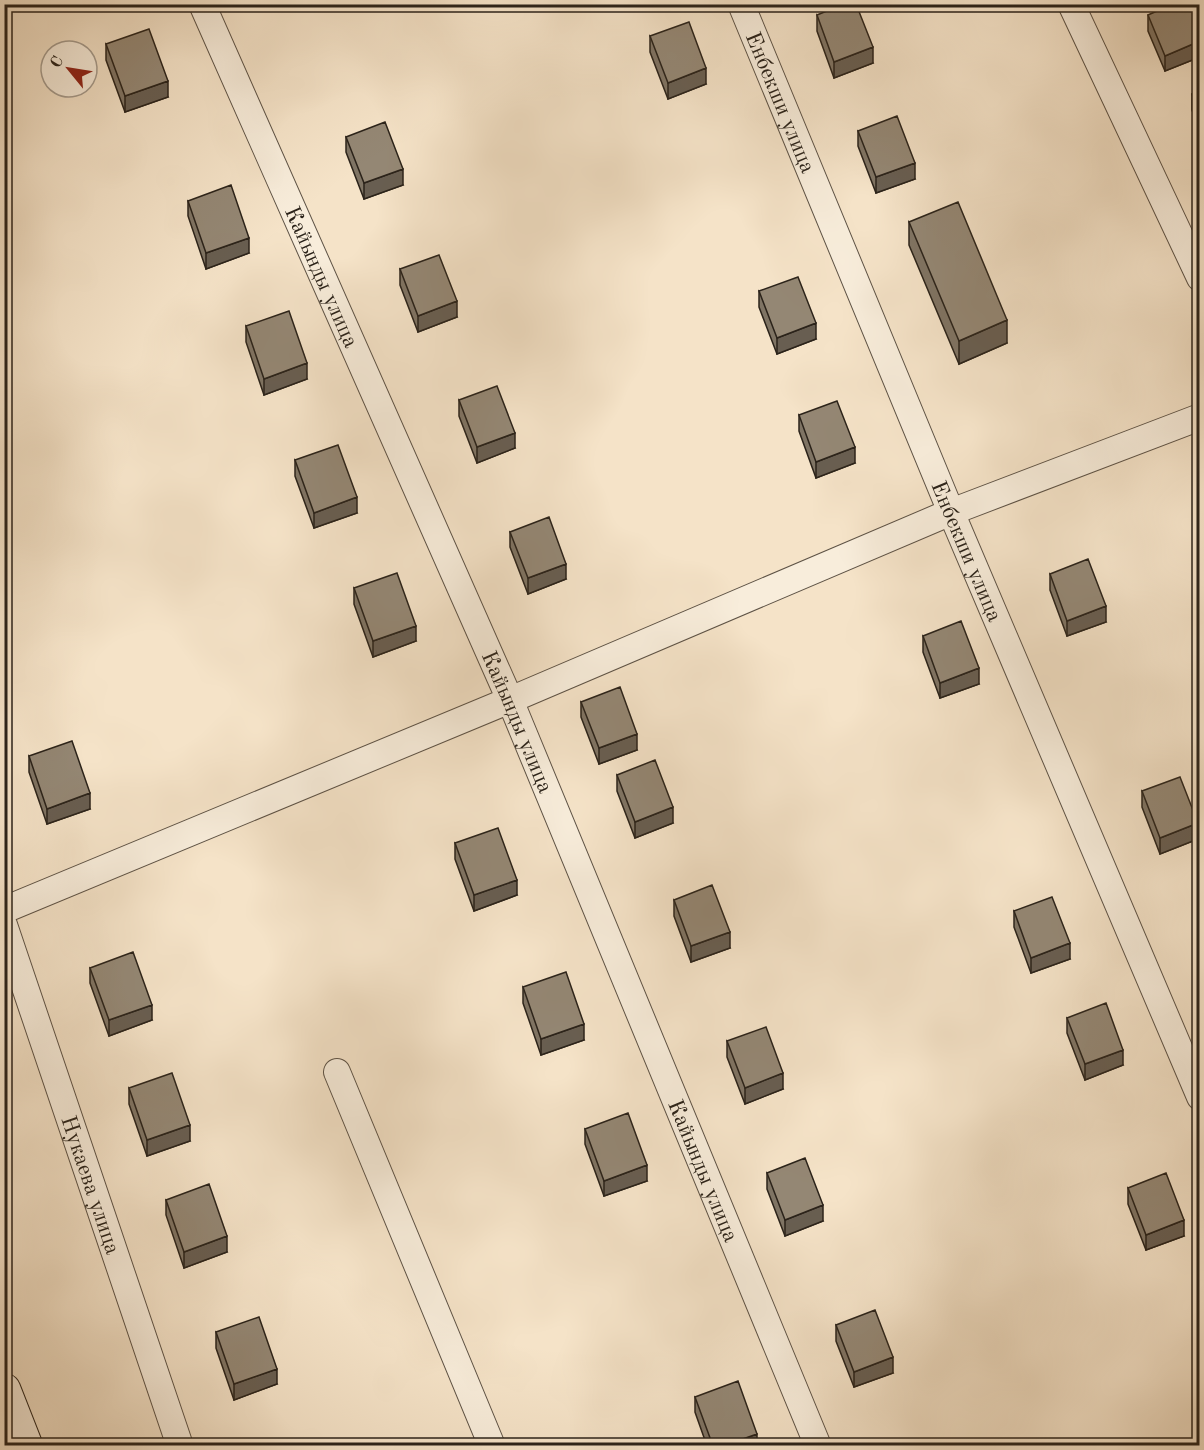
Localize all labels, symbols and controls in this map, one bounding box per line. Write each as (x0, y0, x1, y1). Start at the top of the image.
street label: Енбекши улица (741, 29, 819, 177)
north arrow (39, 39, 99, 99)
text: С (48, 54, 67, 71)
street label: Кайынды улица (280, 203, 362, 351)
street label: Енбекши улица (926, 478, 1005, 625)
street label: Кайынды улица (477, 648, 556, 796)
street label: Кайынды улица (663, 1097, 742, 1246)
street label: Нукаева улица (56, 1113, 123, 1258)

